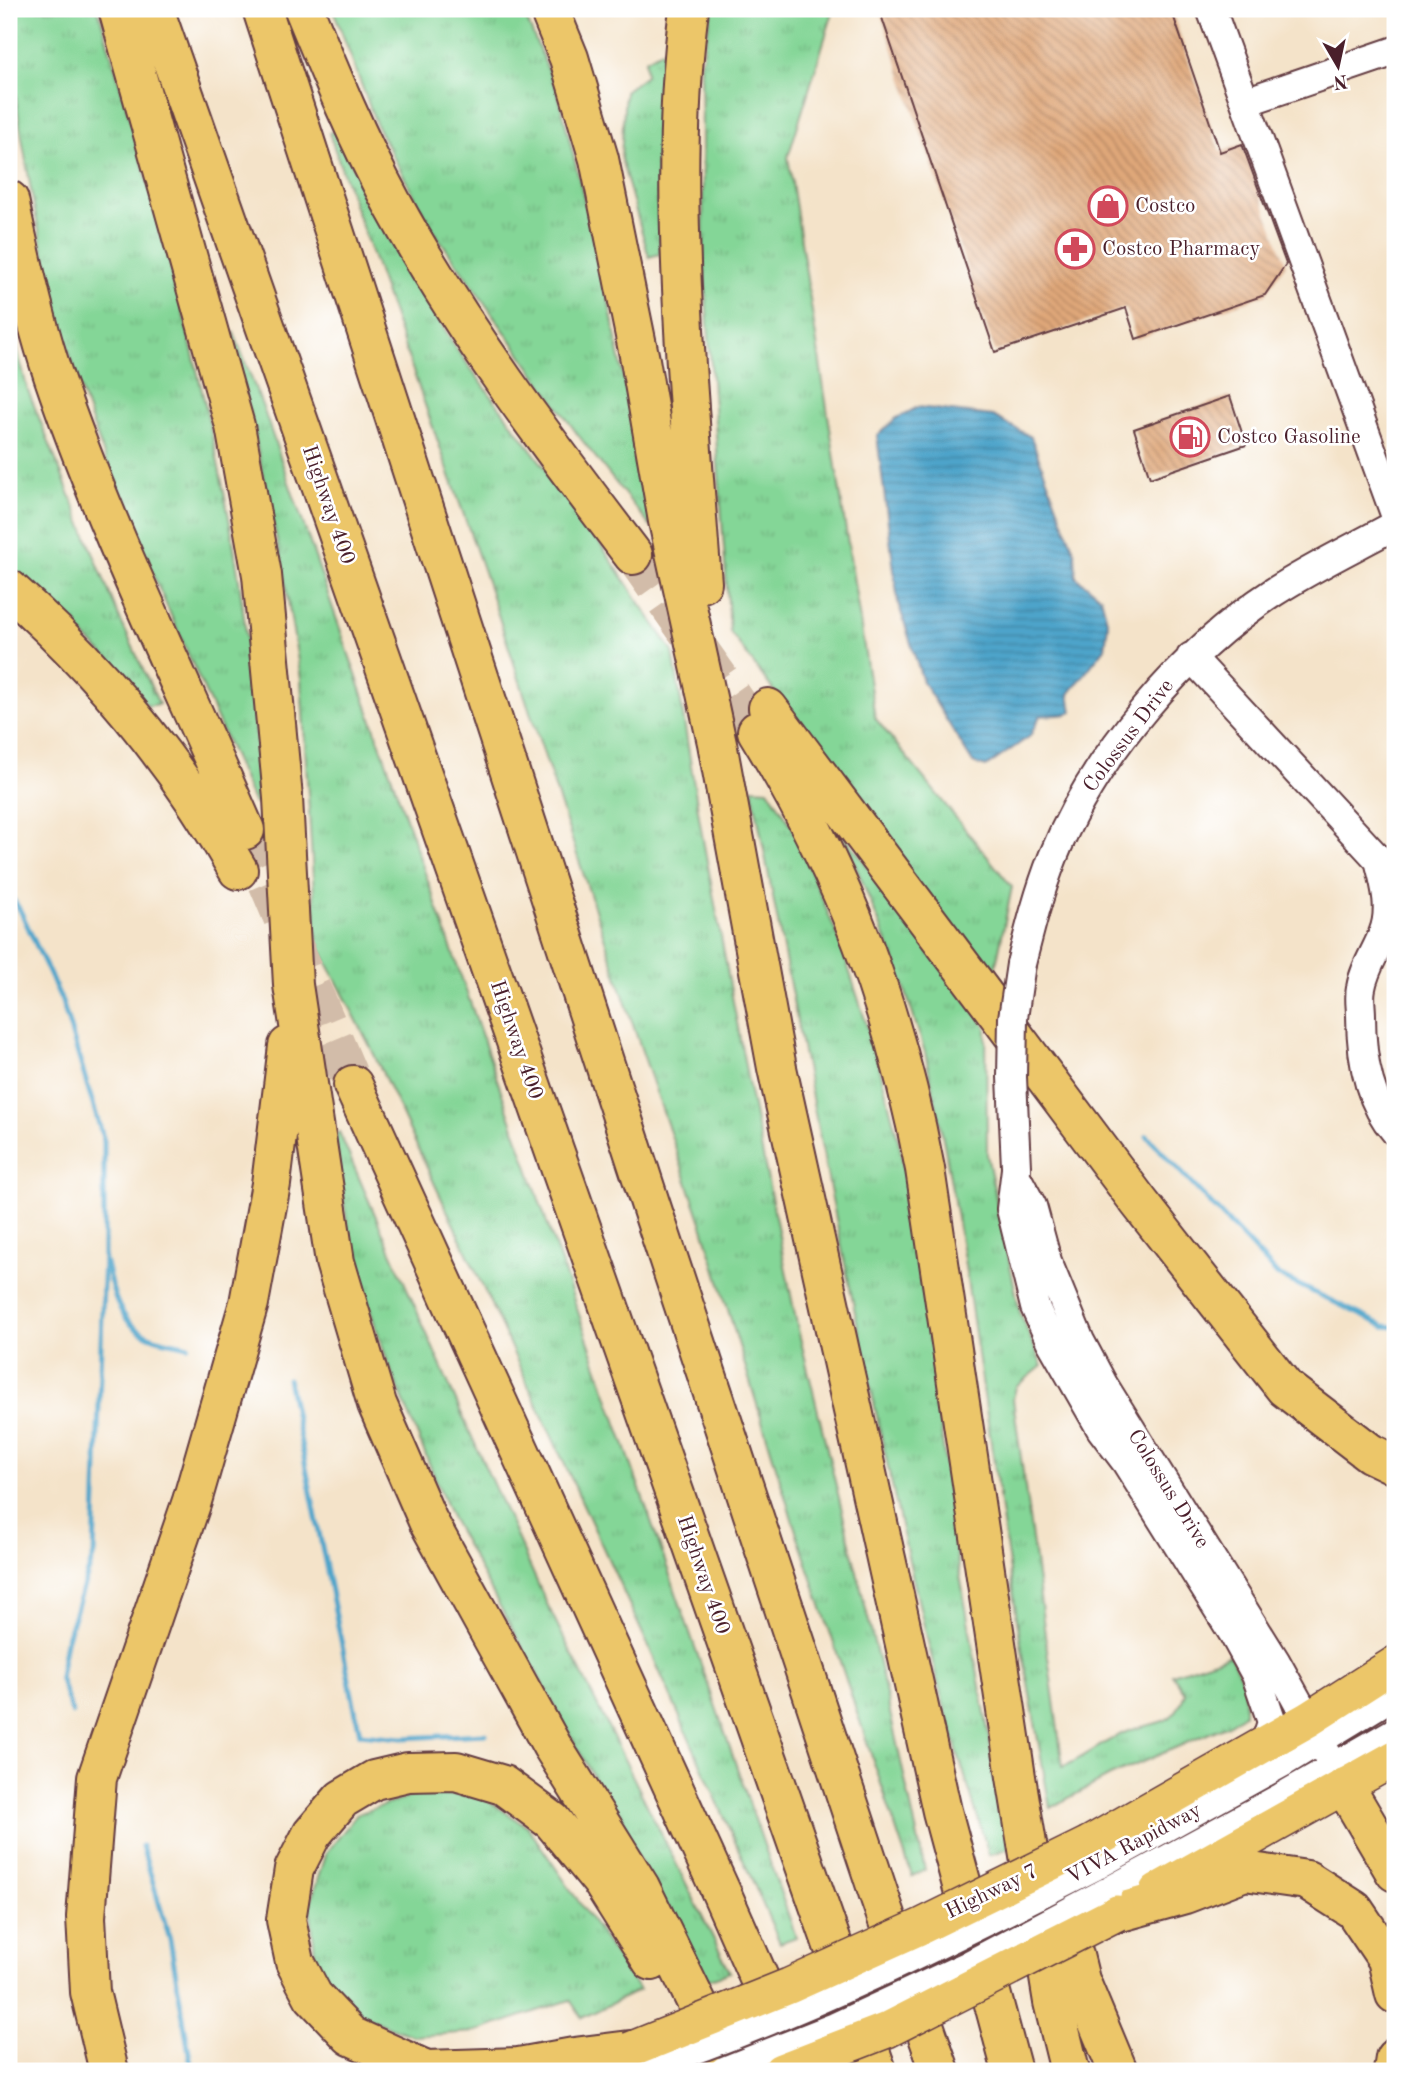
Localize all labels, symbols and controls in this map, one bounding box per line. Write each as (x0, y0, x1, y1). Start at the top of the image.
north arrow (1302, 32, 1372, 102)
text: N (1331, 70, 1349, 91)
shop icon: Costco (1087, 185, 1129, 227)
place label: Costco (1135, 196, 1196, 217)
pharmacy icon: Costco Pharmacy (1054, 228, 1096, 270)
place label: Costco Pharmacy (1102, 239, 1260, 260)
fuel station icon: Costco Gasoline (1169, 416, 1211, 458)
place label: Costco Gasoline (1217, 427, 1361, 448)
street label: Highway 400 (298, 443, 358, 567)
street label: Colossus Drive (1080, 676, 1178, 796)
street label: Highway 400 (486, 978, 546, 1102)
street label: Colossus Drive (1123, 1426, 1213, 1552)
street label: Highway 400 (673, 1513, 733, 1637)
street label: VIVA Rapidway (1063, 1800, 1205, 1888)
street label: Highway 7 (943, 1861, 1041, 1923)

